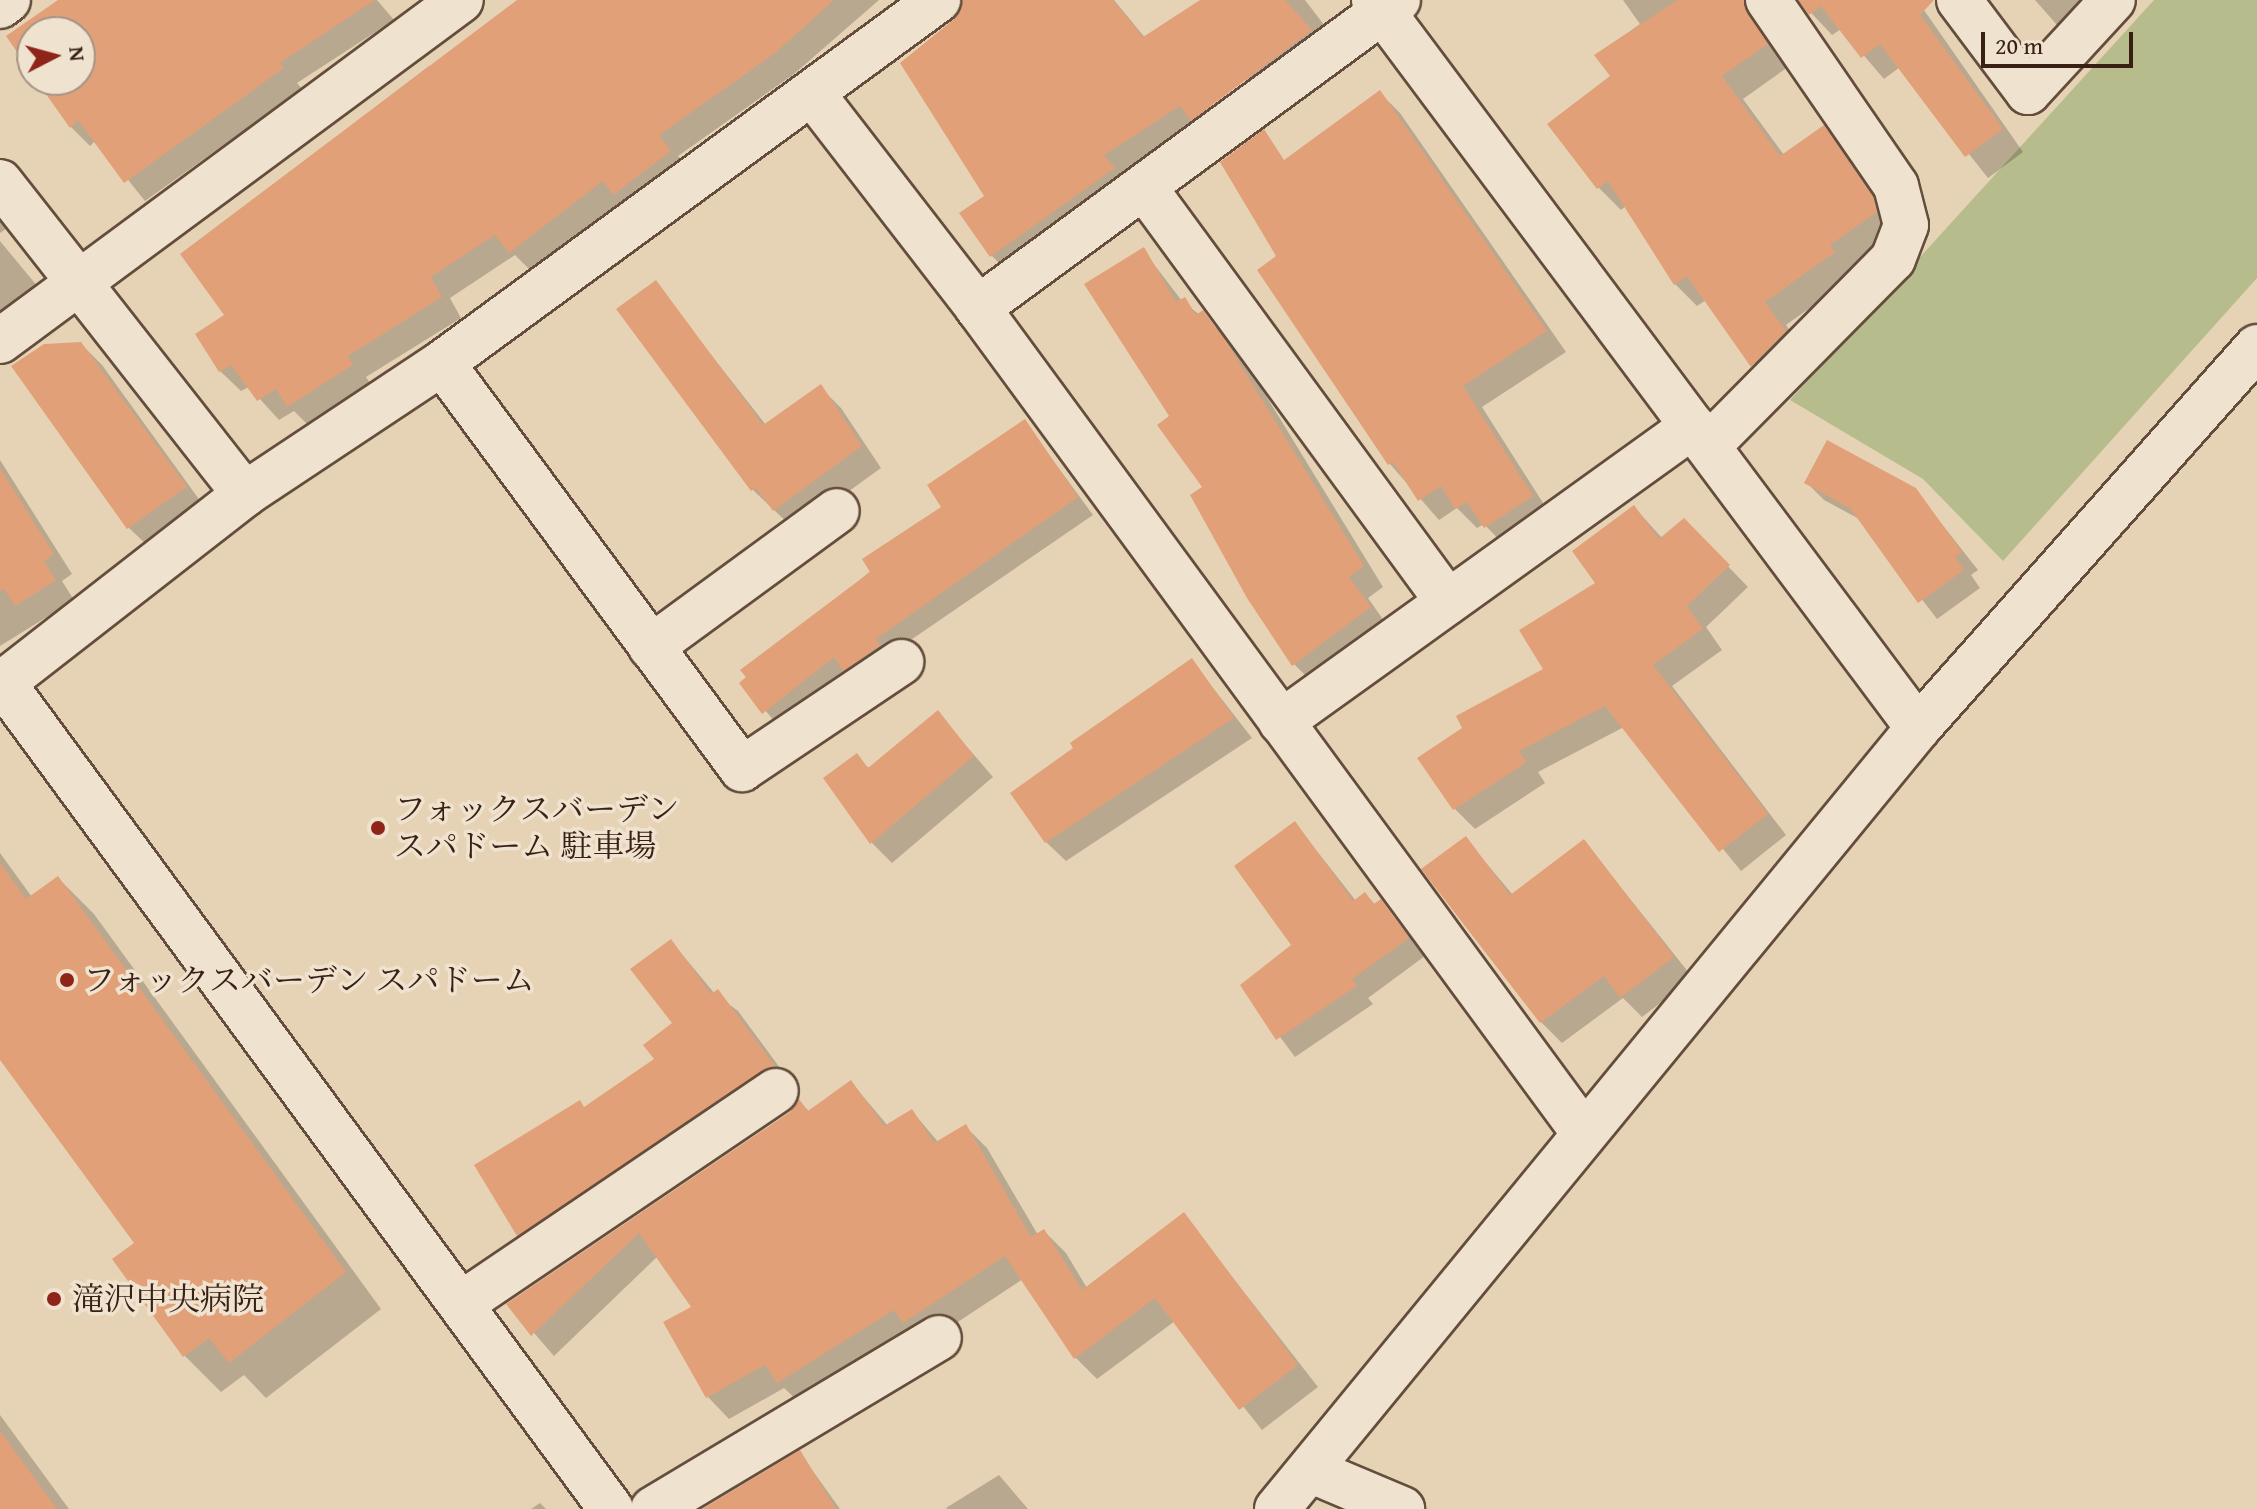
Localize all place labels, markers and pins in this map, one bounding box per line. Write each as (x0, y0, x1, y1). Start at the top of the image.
place label: フォックスバーデン スパドーム 駐車場 (394, 791, 682, 866)
marker: フォックスバーデン スパドーム 駐車場 (369, 819, 387, 837)
place label: フォックスバーデン スパドーム (83, 961, 538, 999)
marker: フォックスバーデン スパドーム (58, 971, 76, 989)
place label: 滝沢中央病院 (72, 1280, 264, 1318)
marker: 滝沢中央病院 (43, 1288, 65, 1310)

